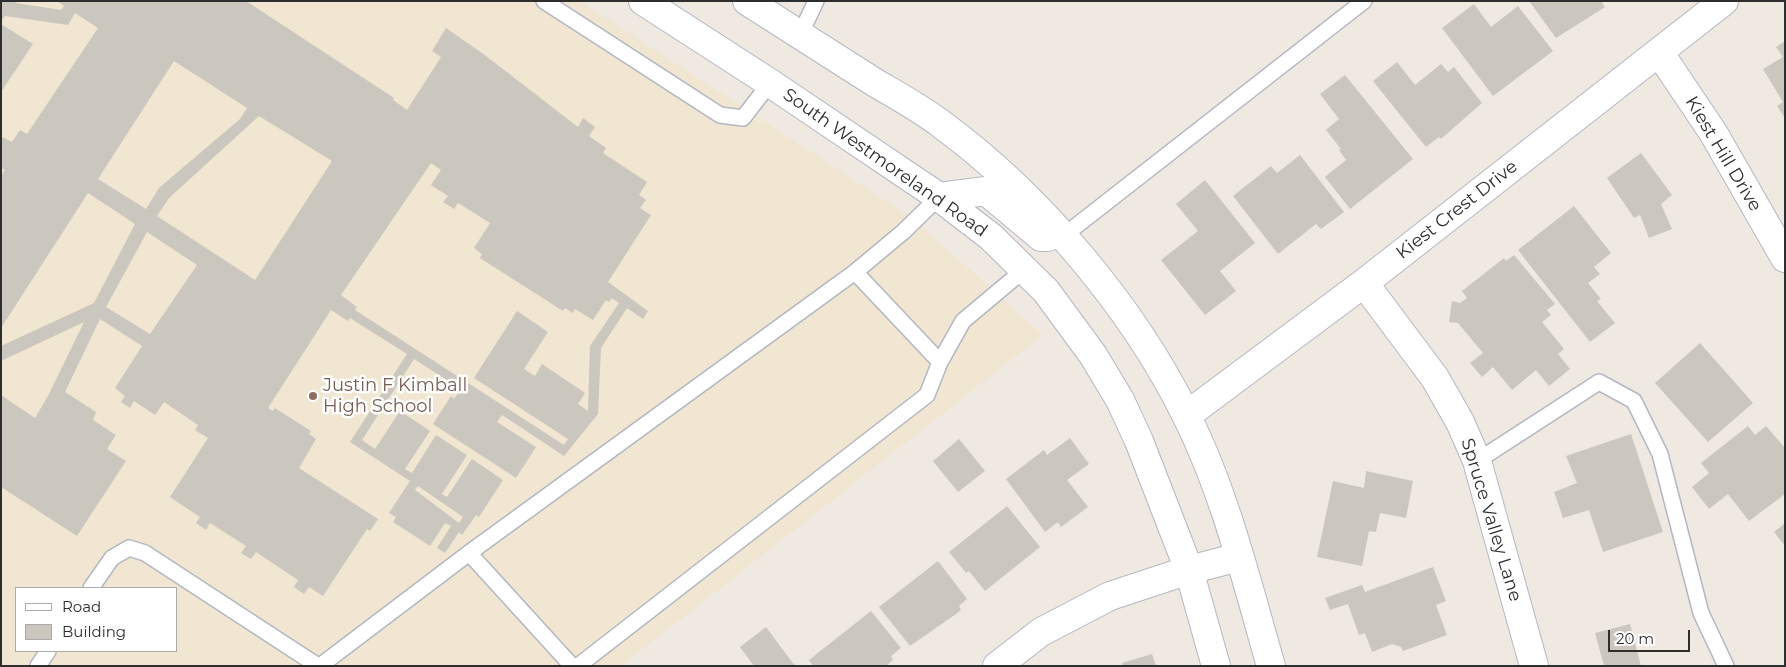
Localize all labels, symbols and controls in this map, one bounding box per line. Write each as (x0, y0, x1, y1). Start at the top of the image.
street label: South Westmoreland Road (779, 84, 991, 242)
street label: Kiest Hill Drive (1680, 93, 1766, 215)
street label: Kiest Crest Drive (1392, 156, 1522, 264)
place label: Justin F Kimball High School (323, 375, 467, 418)
marker: Justin F Kimball High School (307, 390, 319, 402)
street label: Spruce Valley Lane (1456, 436, 1526, 604)
legend (15, 587, 178, 652)
text: Road (62, 597, 101, 616)
scale bar (1611, 620, 1694, 652)
text: Building (62, 622, 126, 641)
text: 20 m (1616, 629, 1654, 648)

